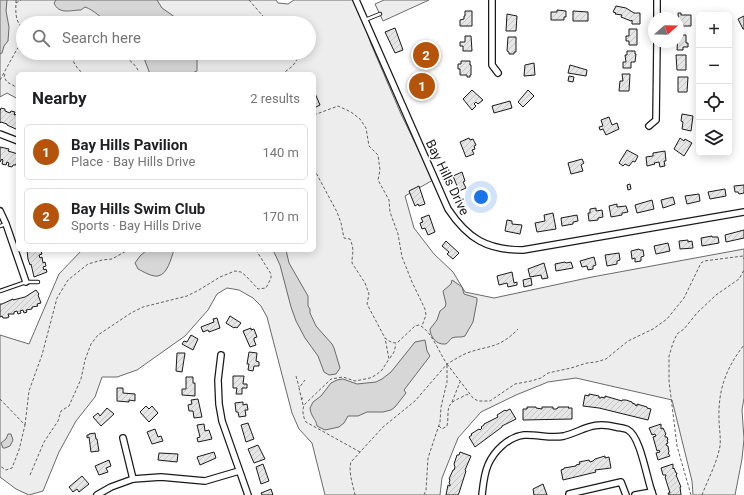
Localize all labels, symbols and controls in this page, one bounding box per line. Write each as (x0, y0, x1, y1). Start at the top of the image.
north arrow (648, 12, 684, 48)
map controls (696, 12, 732, 156)
button: + (696, 12, 732, 48)
search box (16, 16, 316, 60)
icon: search (30, 27, 52, 49)
text: Search here (62, 29, 141, 47)
pin: 2 (413, 40, 439, 70)
button: − (696, 48, 732, 84)
pin: 1 (409, 71, 435, 101)
button: locate (696, 84, 732, 120)
text: Nearby (32, 88, 87, 108)
text: 2 results (250, 91, 300, 106)
button: layers (696, 120, 732, 156)
text: Bay Hills Pavilion (71, 136, 188, 154)
street label: Bay Hills Drive (423, 137, 472, 218)
text: 1 (42, 145, 50, 160)
text: 140 m (262, 145, 299, 160)
text: Place · Bay Hills Drive (71, 154, 195, 169)
your location (471, 187, 491, 207)
text: Bay Hills Swim Club (71, 200, 205, 218)
text: 2 (42, 209, 50, 224)
text: 170 m (262, 209, 299, 224)
text: Sports · Bay Hills Drive (71, 218, 201, 233)

